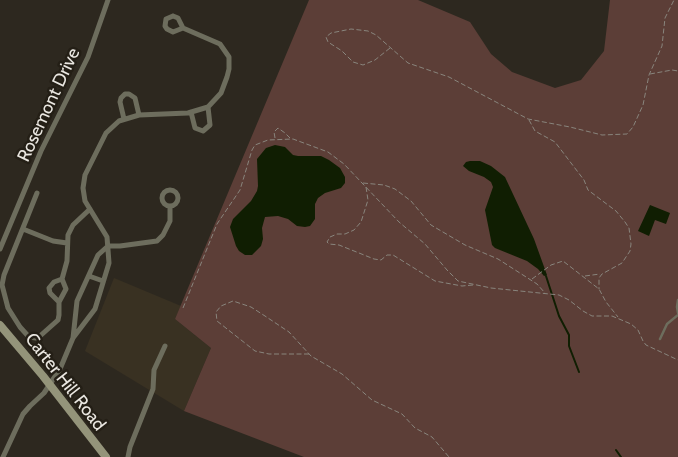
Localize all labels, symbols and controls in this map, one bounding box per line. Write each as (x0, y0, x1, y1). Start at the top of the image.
street label: Rosemont Drive (13, 45, 85, 165)
street label: Carter Hill Road (20, 329, 110, 435)

